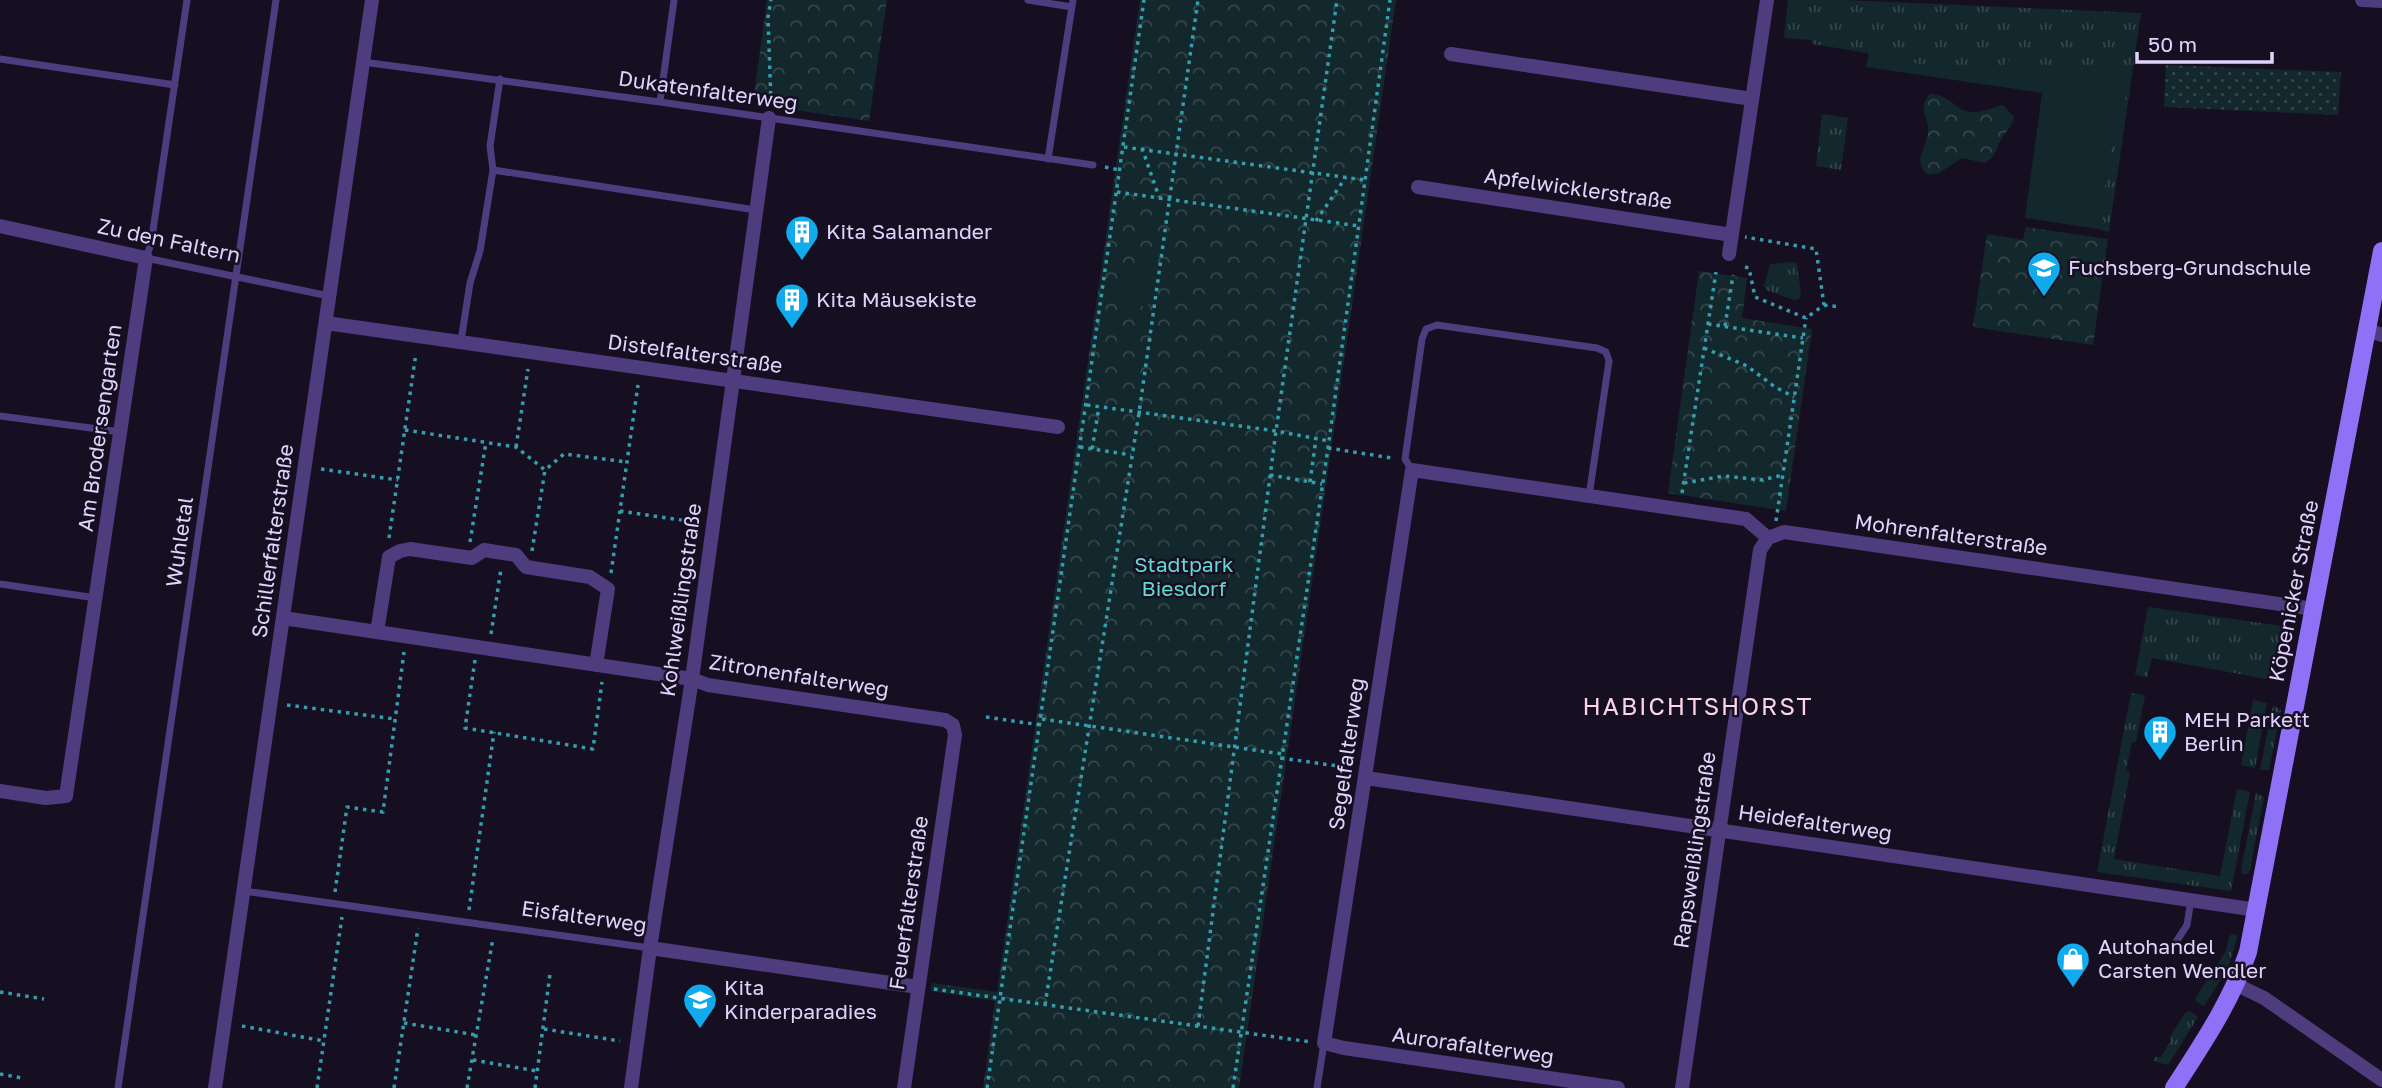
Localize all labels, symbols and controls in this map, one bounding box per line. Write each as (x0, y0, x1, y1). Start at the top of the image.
scale bar (2137, 21, 2272, 65)
text: 50 m (2148, 31, 2197, 57)
street label: Dukatenfalterweg (617, 65, 799, 115)
street label: Apfelwicklerstraße (1483, 162, 1674, 214)
street label: Zu den Faltern (95, 212, 243, 268)
building icon: Kita Salamander (783, 213, 821, 262)
place label: Kita Salamander (826, 218, 992, 244)
school or university icon: Fuchsberg-Grundschule (2025, 249, 2063, 298)
place label: Fuchsberg-Grundschule (2068, 254, 2311, 280)
building icon: Kita Mäusekiste (773, 281, 811, 330)
place label: Kita Mäusekiste (816, 286, 977, 312)
street label: Am Brodersengarten (72, 323, 126, 533)
street label: Distelfalterstraße (606, 328, 784, 378)
street label: Schillerfalterstraße (246, 442, 298, 639)
street label: Wuhletal (160, 495, 198, 589)
street label: Köpenicker Straße (2263, 498, 2323, 684)
street label: Kohlweißlingstraße (654, 502, 706, 698)
street label: Mohrenfalterstraße (1853, 508, 2049, 560)
park label: Stadtpark Biesdorf (1134, 551, 1234, 601)
street label: Zitronenfalterweg (707, 648, 891, 702)
street label: Segelfalterweg (1322, 676, 1370, 832)
district label: HABICHTSHORST (1583, 691, 1813, 720)
place label: MEH Parkett Berlin (2184, 706, 2310, 756)
building icon: MEH Parkett Berlin (2141, 713, 2179, 762)
street label: Rapsweißlingstraße (1667, 750, 1721, 950)
street label: Heidefalterweg (1737, 798, 1894, 846)
street label: Feuerfalterstraße (883, 814, 933, 992)
street label: Eisfalterweg (520, 894, 648, 938)
place label: Autohandel Carsten Wendler (2098, 933, 2266, 983)
shop icon: Autohandel Carsten Wendler (2054, 940, 2092, 989)
place label: Kita Kinderparadies (724, 974, 877, 1024)
school or university icon: Kita Kinderparadies (681, 981, 719, 1030)
street label: Aurorafalterweg (1390, 1021, 1556, 1069)

